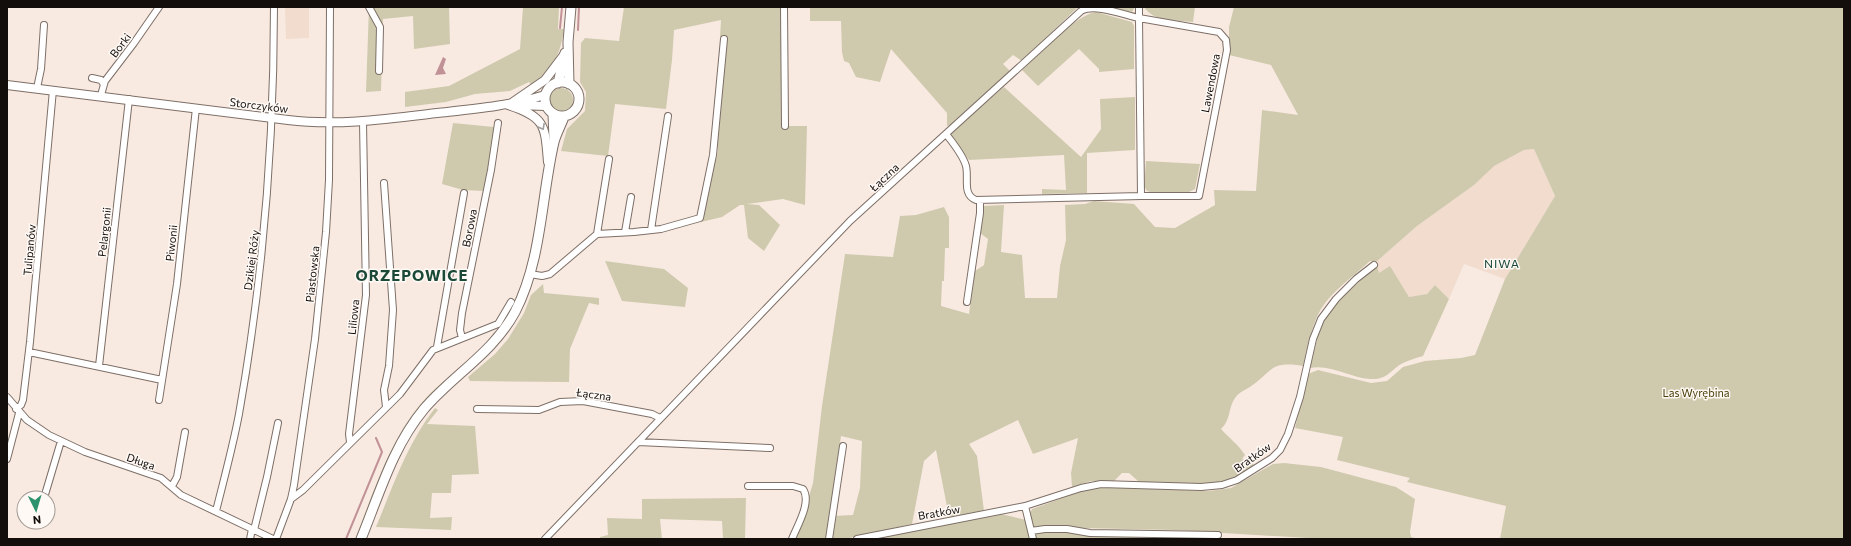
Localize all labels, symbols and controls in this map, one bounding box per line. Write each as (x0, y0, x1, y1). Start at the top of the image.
street label: Borki (107, 30, 133, 60)
street label: Lawendowa (1198, 52, 1222, 114)
street label: Storczyków (229, 95, 289, 115)
one-way arrow (538, 123, 545, 130)
street label: Łączna (866, 160, 901, 194)
street label: Pelargonii (95, 206, 113, 257)
street label: Borowa (459, 208, 479, 248)
street label: Tulipanów (20, 224, 38, 276)
street label: Piwonii (163, 224, 179, 262)
street label: Dzikiej Róży (241, 229, 261, 291)
street label: Piastowska (303, 245, 321, 303)
district label: NIWA (1484, 256, 1520, 270)
district label: ORZEPOWICE (355, 266, 469, 284)
street label: Liliowa (345, 299, 361, 335)
street label: Łączna (575, 385, 612, 403)
park label: Las Wyrębina (1662, 386, 1730, 399)
street label: Bratków (1231, 439, 1273, 475)
street label: Długa (125, 450, 157, 472)
north arrow (16, 490, 56, 530)
street label: Bratków (917, 502, 961, 522)
text: N (32, 514, 42, 527)

